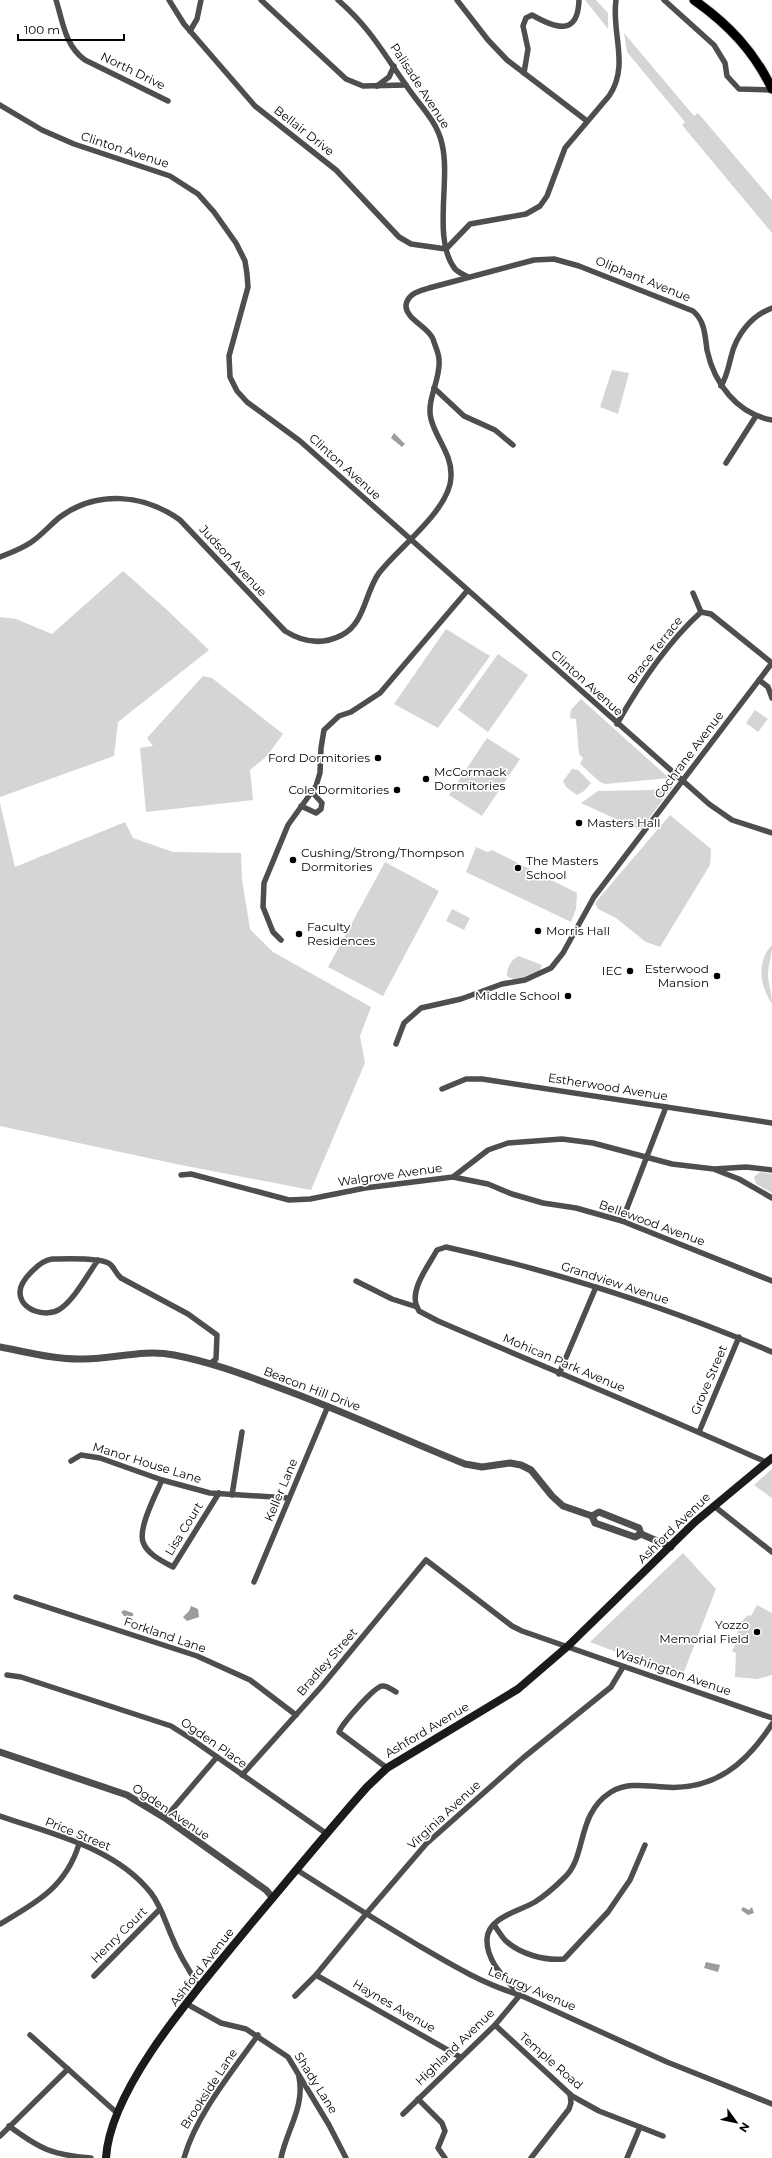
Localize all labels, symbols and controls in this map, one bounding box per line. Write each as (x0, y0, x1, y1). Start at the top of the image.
scale bar (18, 16, 124, 42)
text: 100 m (24, 22, 60, 37)
street label: Palisade Avenue (387, 40, 454, 131)
street label: North Drive (99, 49, 168, 93)
street label: Bellair Drive (271, 102, 337, 159)
street label: Clinton Avenue (79, 128, 171, 171)
street label: Oliphant Avenue (593, 253, 693, 304)
street label: Clinton Avenue (306, 430, 384, 503)
street label: Judson Avenue (196, 521, 270, 599)
street label: Brace Terrace (624, 613, 685, 686)
street label: Clinton Avenue (548, 646, 626, 719)
street label: Cochrane Avenue (651, 708, 726, 801)
place label: Ford Dormitories (268, 750, 370, 765)
marker: Ford Dormitories (373, 753, 383, 763)
place label: McCormack Dormitories (434, 764, 507, 793)
marker: McCormack Dormitories (421, 774, 431, 784)
place label: Cole Dormitories (288, 782, 389, 797)
marker: Cole Dormitories (392, 785, 402, 795)
place label: Masters Hall (587, 815, 660, 830)
marker: Masters Hall (574, 818, 584, 828)
place label: Cushing/Strong/Thompson Dormitories (301, 845, 465, 874)
place label: The Masters School (526, 853, 598, 882)
marker: Cushing/Strong/Thompson Dormitories (288, 855, 298, 865)
marker: The Masters School (513, 863, 523, 873)
place label: Faculty Residences (307, 919, 375, 948)
place label: Morris Hall (546, 923, 610, 938)
marker: Morris Hall (533, 926, 543, 936)
marker: Faculty Residences (294, 929, 304, 939)
place label: Esterwood Mansion (645, 961, 709, 990)
place label: IEC (602, 963, 622, 978)
marker: IEC (625, 966, 635, 976)
marker: Esterwood Mansion (712, 971, 722, 981)
place label: Middle School (475, 988, 560, 1003)
marker: Middle School (563, 991, 573, 1001)
street label: Estherwood Avenue (547, 1070, 669, 1103)
street label: Walgrove Avenue (337, 1160, 443, 1189)
street label: Bellewood Avenue (597, 1196, 707, 1249)
street label: Grandview Avenue (559, 1258, 671, 1307)
street label: Mohican Park Avenue (501, 1330, 628, 1395)
street label: Grove Street (687, 1343, 730, 1417)
street label: Beacon Hill Drive (262, 1363, 363, 1414)
street label: Manor House Lane (91, 1439, 203, 1486)
street label: Keller Lane (261, 1456, 300, 1523)
street label: Ashford Avenue (634, 1489, 713, 1566)
street label: Lisa Court (161, 1499, 206, 1558)
street label: Forkland Lane (122, 1613, 208, 1656)
place label: Yozzo Memorial Field (659, 1617, 749, 1646)
street label: Bradley Street (293, 1625, 360, 1699)
marker: Yozzo Memorial Field (752, 1627, 762, 1637)
street label: Washington Avenue (613, 1645, 733, 1698)
street label: Ashford Avenue (382, 1699, 471, 1761)
street label: Ogden Place (178, 1714, 250, 1771)
street label: Virginia Avenue (404, 1777, 483, 1852)
street label: Ogden Avenue (130, 1780, 213, 1843)
street label: Price Street (43, 1814, 113, 1854)
street label: Henry Court (87, 1903, 150, 1966)
street label: Ashford Avenue (166, 1925, 237, 2009)
street label: Lefurgy Avenue (486, 1963, 578, 2014)
street label: Haynes Avenue (350, 1976, 438, 2035)
street label: Highland Avenue (412, 2005, 497, 2088)
street label: Temple Road (516, 2029, 586, 2092)
street label: Brookside Lane (177, 2046, 240, 2132)
street label: Shady Lane (292, 2049, 341, 2116)
north arrow (716, 2102, 756, 2142)
text: N (736, 2120, 753, 2135)

